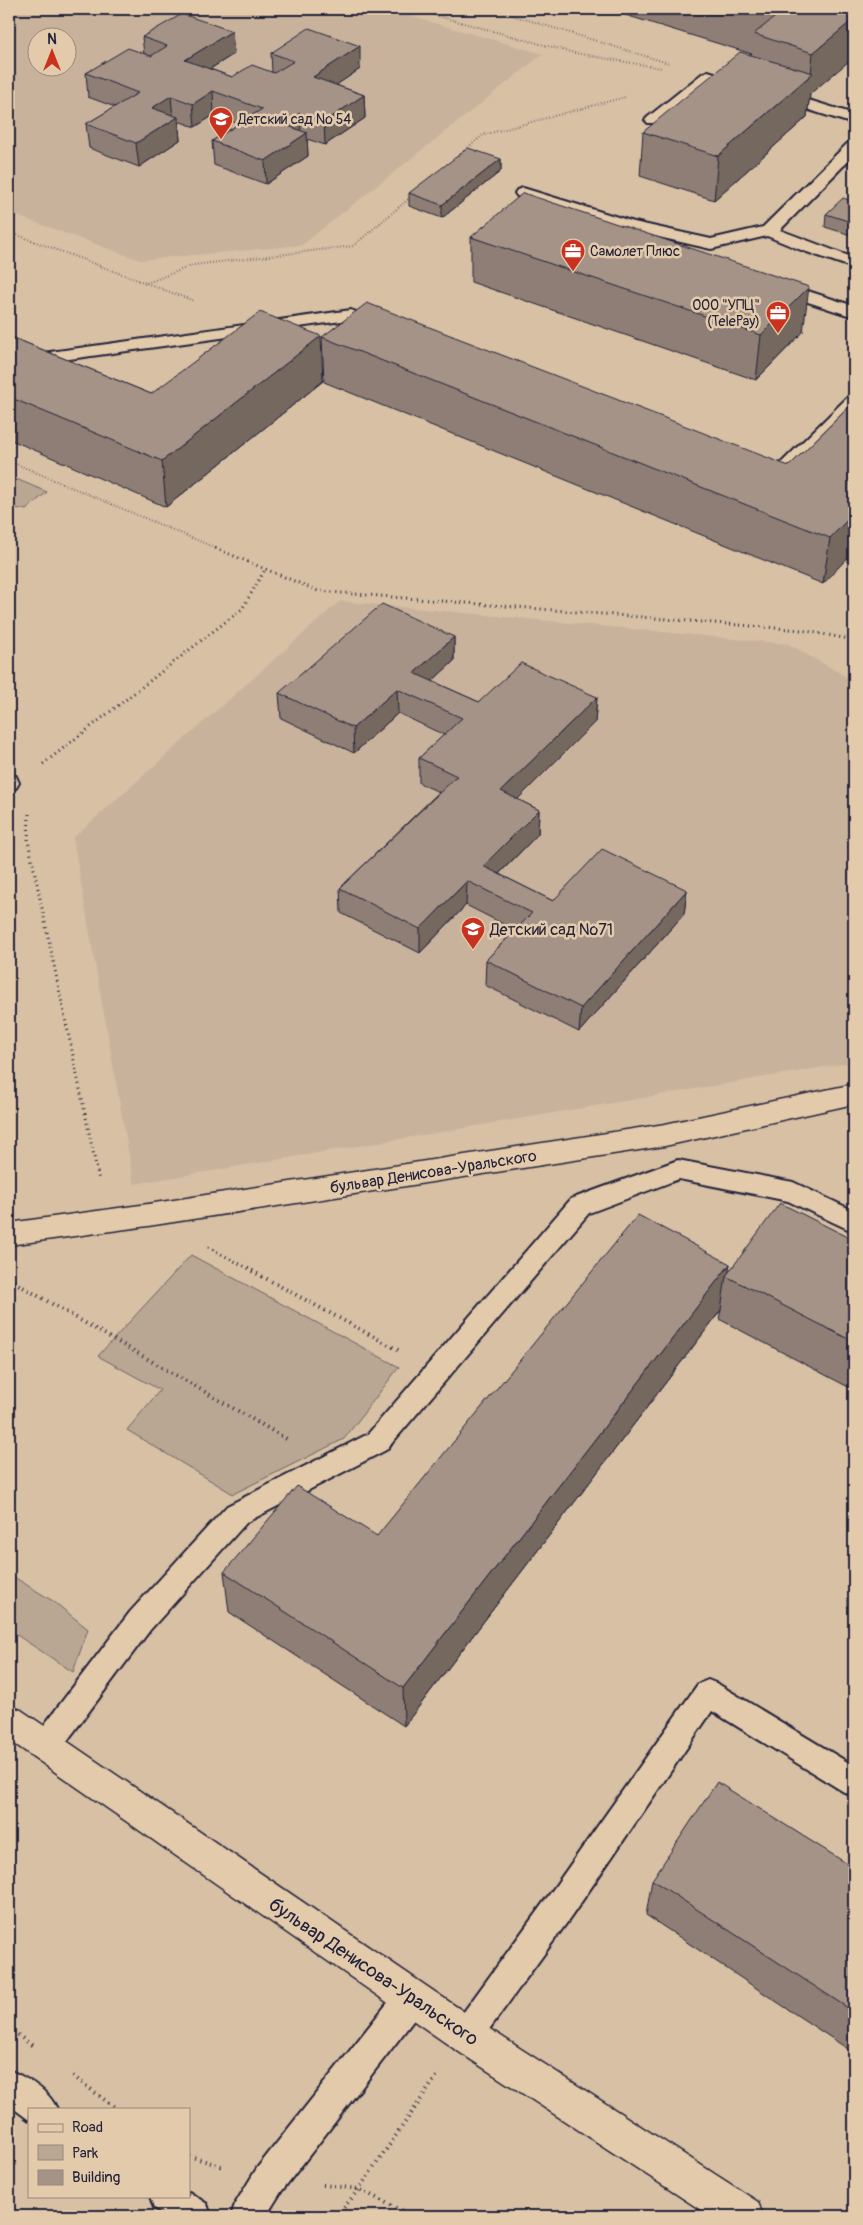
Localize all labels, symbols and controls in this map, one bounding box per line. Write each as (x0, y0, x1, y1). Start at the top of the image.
north arrow (28, 28, 78, 78)
text: N (47, 31, 57, 48)
school or university icon: Детский сад № 54 (208, 106, 234, 140)
place label: Детский сад № 54 (237, 111, 351, 128)
office icon: Самолет Плюс (560, 238, 586, 272)
place label: Самолет Плюс (590, 243, 680, 260)
place label: ООО "УПЦ" (TelePay) (692, 297, 760, 330)
office icon: ООО "УПЦ" (TelePay) (765, 300, 791, 334)
school or university icon: Детский сад №71 (460, 916, 486, 950)
place label: Детский сад №71 (489, 920, 613, 940)
street label: бульвар Денисова-Уральского (328, 1146, 538, 1198)
street label: бульвар Денисова-Уральского (264, 1892, 483, 2051)
legend (28, 2108, 190, 2198)
text: Road (72, 2118, 103, 2137)
text: Park (72, 2144, 99, 2163)
text: Building (72, 2168, 120, 2187)

